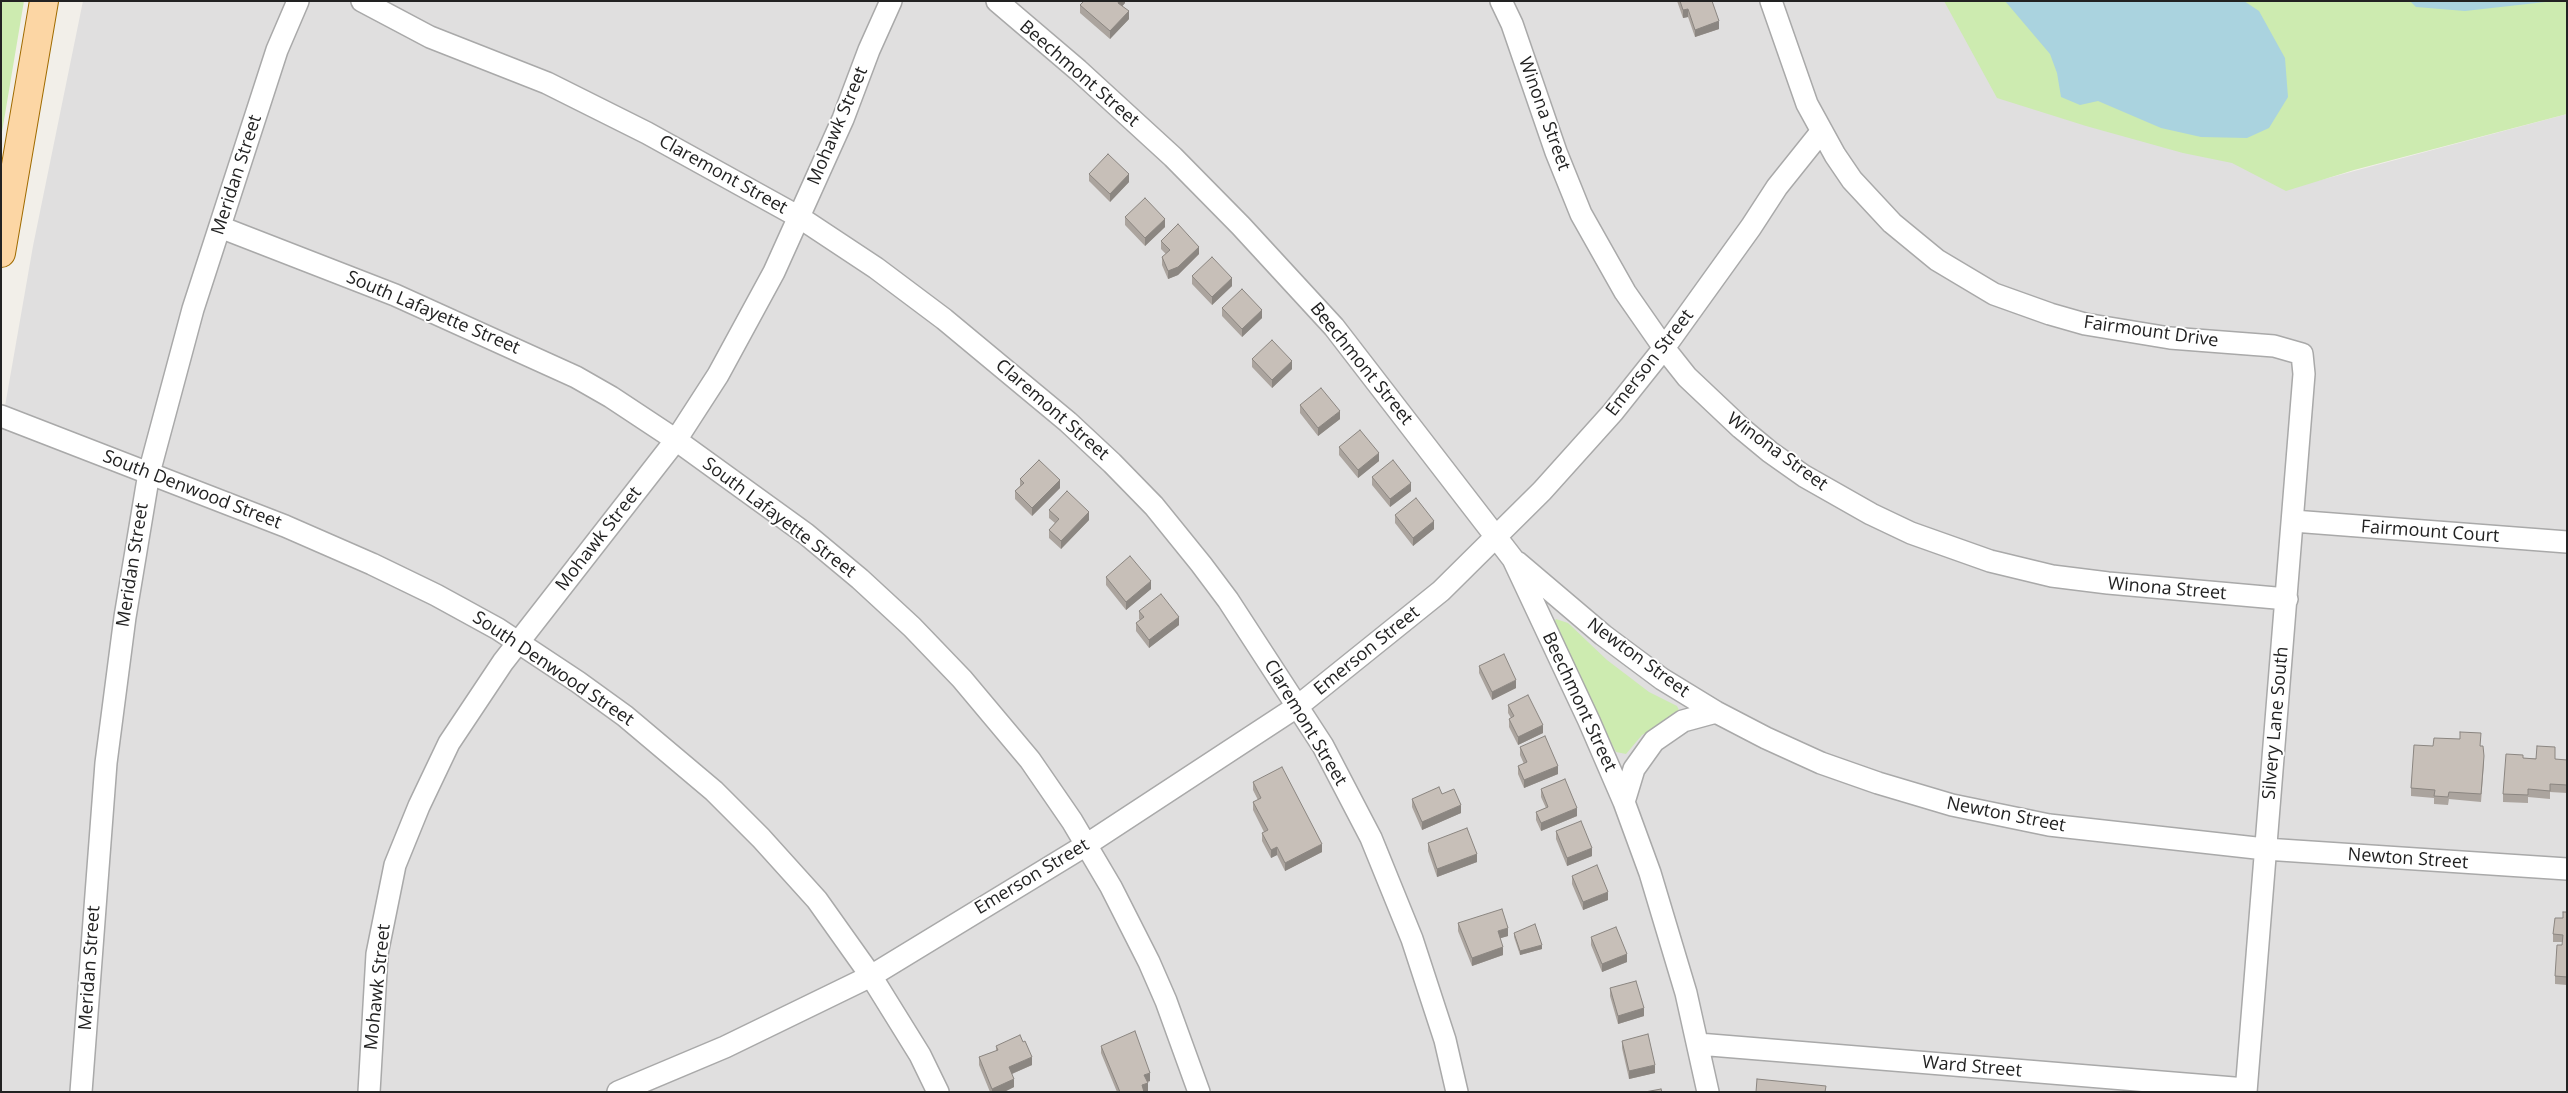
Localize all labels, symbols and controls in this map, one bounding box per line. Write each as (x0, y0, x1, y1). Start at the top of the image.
street label: Beechmont Street (1015, 16, 1143, 132)
street label: Winona Street (1513, 54, 1575, 174)
street label: Mohawk Street (803, 64, 873, 188)
street label: Meridan Street (207, 112, 267, 238)
street label: Claremont Street (655, 131, 791, 219)
street label: South Lafayette Street (343, 267, 523, 359)
street label: Beechmont Street (1305, 298, 1417, 430)
street label: Emerson Street (1602, 305, 1698, 421)
street label: Fairmount Drive (2082, 312, 2220, 352)
street label: Claremont Street (991, 355, 1113, 465)
street label: Winona Street (1723, 408, 1831, 496)
street label: South Denwood Street (100, 446, 284, 534)
street label: South Lafayette Street (698, 453, 860, 583)
street label: Mohawk Street (552, 483, 646, 595)
street label: Meridan Street (113, 501, 153, 629)
street label: Fairmount Court (2360, 516, 2500, 548)
street label: Winona Street (2107, 573, 2227, 605)
street label: Emerson Street (1310, 602, 1424, 700)
street label: South Denwood Street (468, 607, 638, 731)
street label: Newton Street (1583, 614, 1693, 702)
street label: Beechmont Street (1537, 629, 1621, 775)
street label: Silvery Lane South (2259, 646, 2293, 800)
street label: Claremont Street (1259, 656, 1351, 790)
street label: Newton Street (1945, 793, 2067, 837)
street label: Emerson Street (971, 834, 1093, 920)
street label: Newton Street (2347, 844, 2469, 874)
street label: Meridan Street (75, 905, 105, 1031)
street label: Mohawk Street (361, 923, 395, 1051)
street label: Ward Street (1921, 1052, 2023, 1082)

